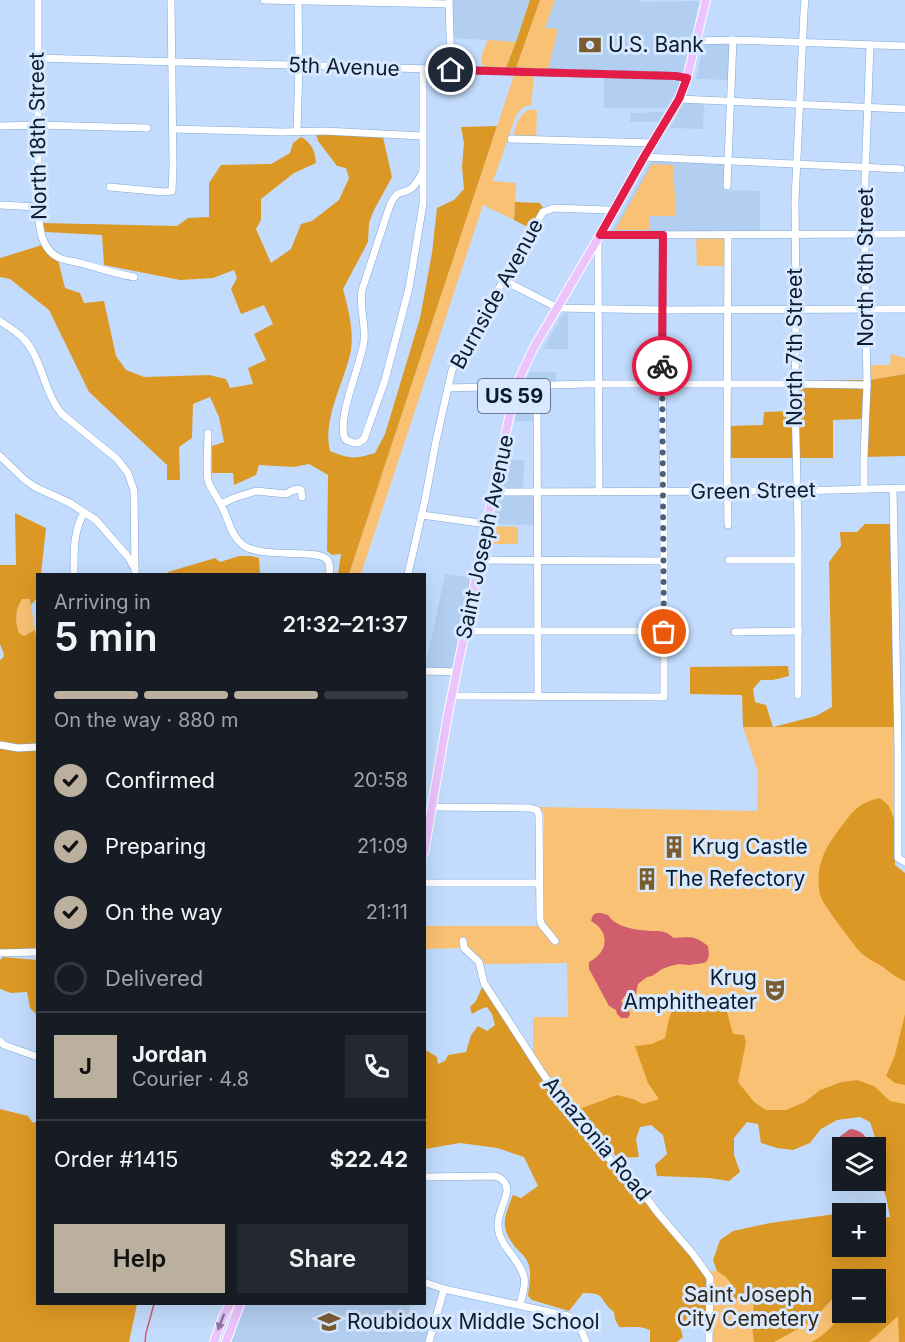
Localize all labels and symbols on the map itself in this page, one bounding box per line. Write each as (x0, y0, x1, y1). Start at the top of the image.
bank icon: U.S. Bank (577, 32, 603, 58)
place label: U.S. Bank (608, 32, 704, 57)
pin (425, 44, 476, 95)
street label: North 18th Street (24, 52, 51, 220)
street label: 5th Avenue (288, 52, 400, 81)
street label: North 6th Street (853, 187, 878, 347)
street label: Burnside Avenue (445, 214, 548, 373)
street label: North 7th Street (782, 268, 807, 426)
courier (632, 336, 692, 396)
road number: US 59 (478, 379, 550, 413)
street label: Saint Joseph Avenue (451, 432, 518, 641)
street label: Green Street (690, 477, 816, 504)
pin (638, 606, 689, 657)
building icon: Krug Castle (661, 834, 687, 860)
place label: Krug Castle (692, 834, 808, 859)
building icon: The Refectory (634, 866, 660, 892)
place label: The Refectory (665, 866, 805, 891)
place label: Krug Amphitheater (623, 965, 757, 1014)
theatre icon: Krug Amphitheater (762, 977, 788, 1003)
street label: Amazonia Road (538, 1072, 657, 1206)
park label: Saint Joseph City Cemetery (677, 1282, 819, 1331)
school or university icon: Roubidoux Middle School (316, 1309, 342, 1335)
place label: Roubidoux Middle School (347, 1309, 600, 1334)
one-way arrow (216, 1314, 226, 1332)

